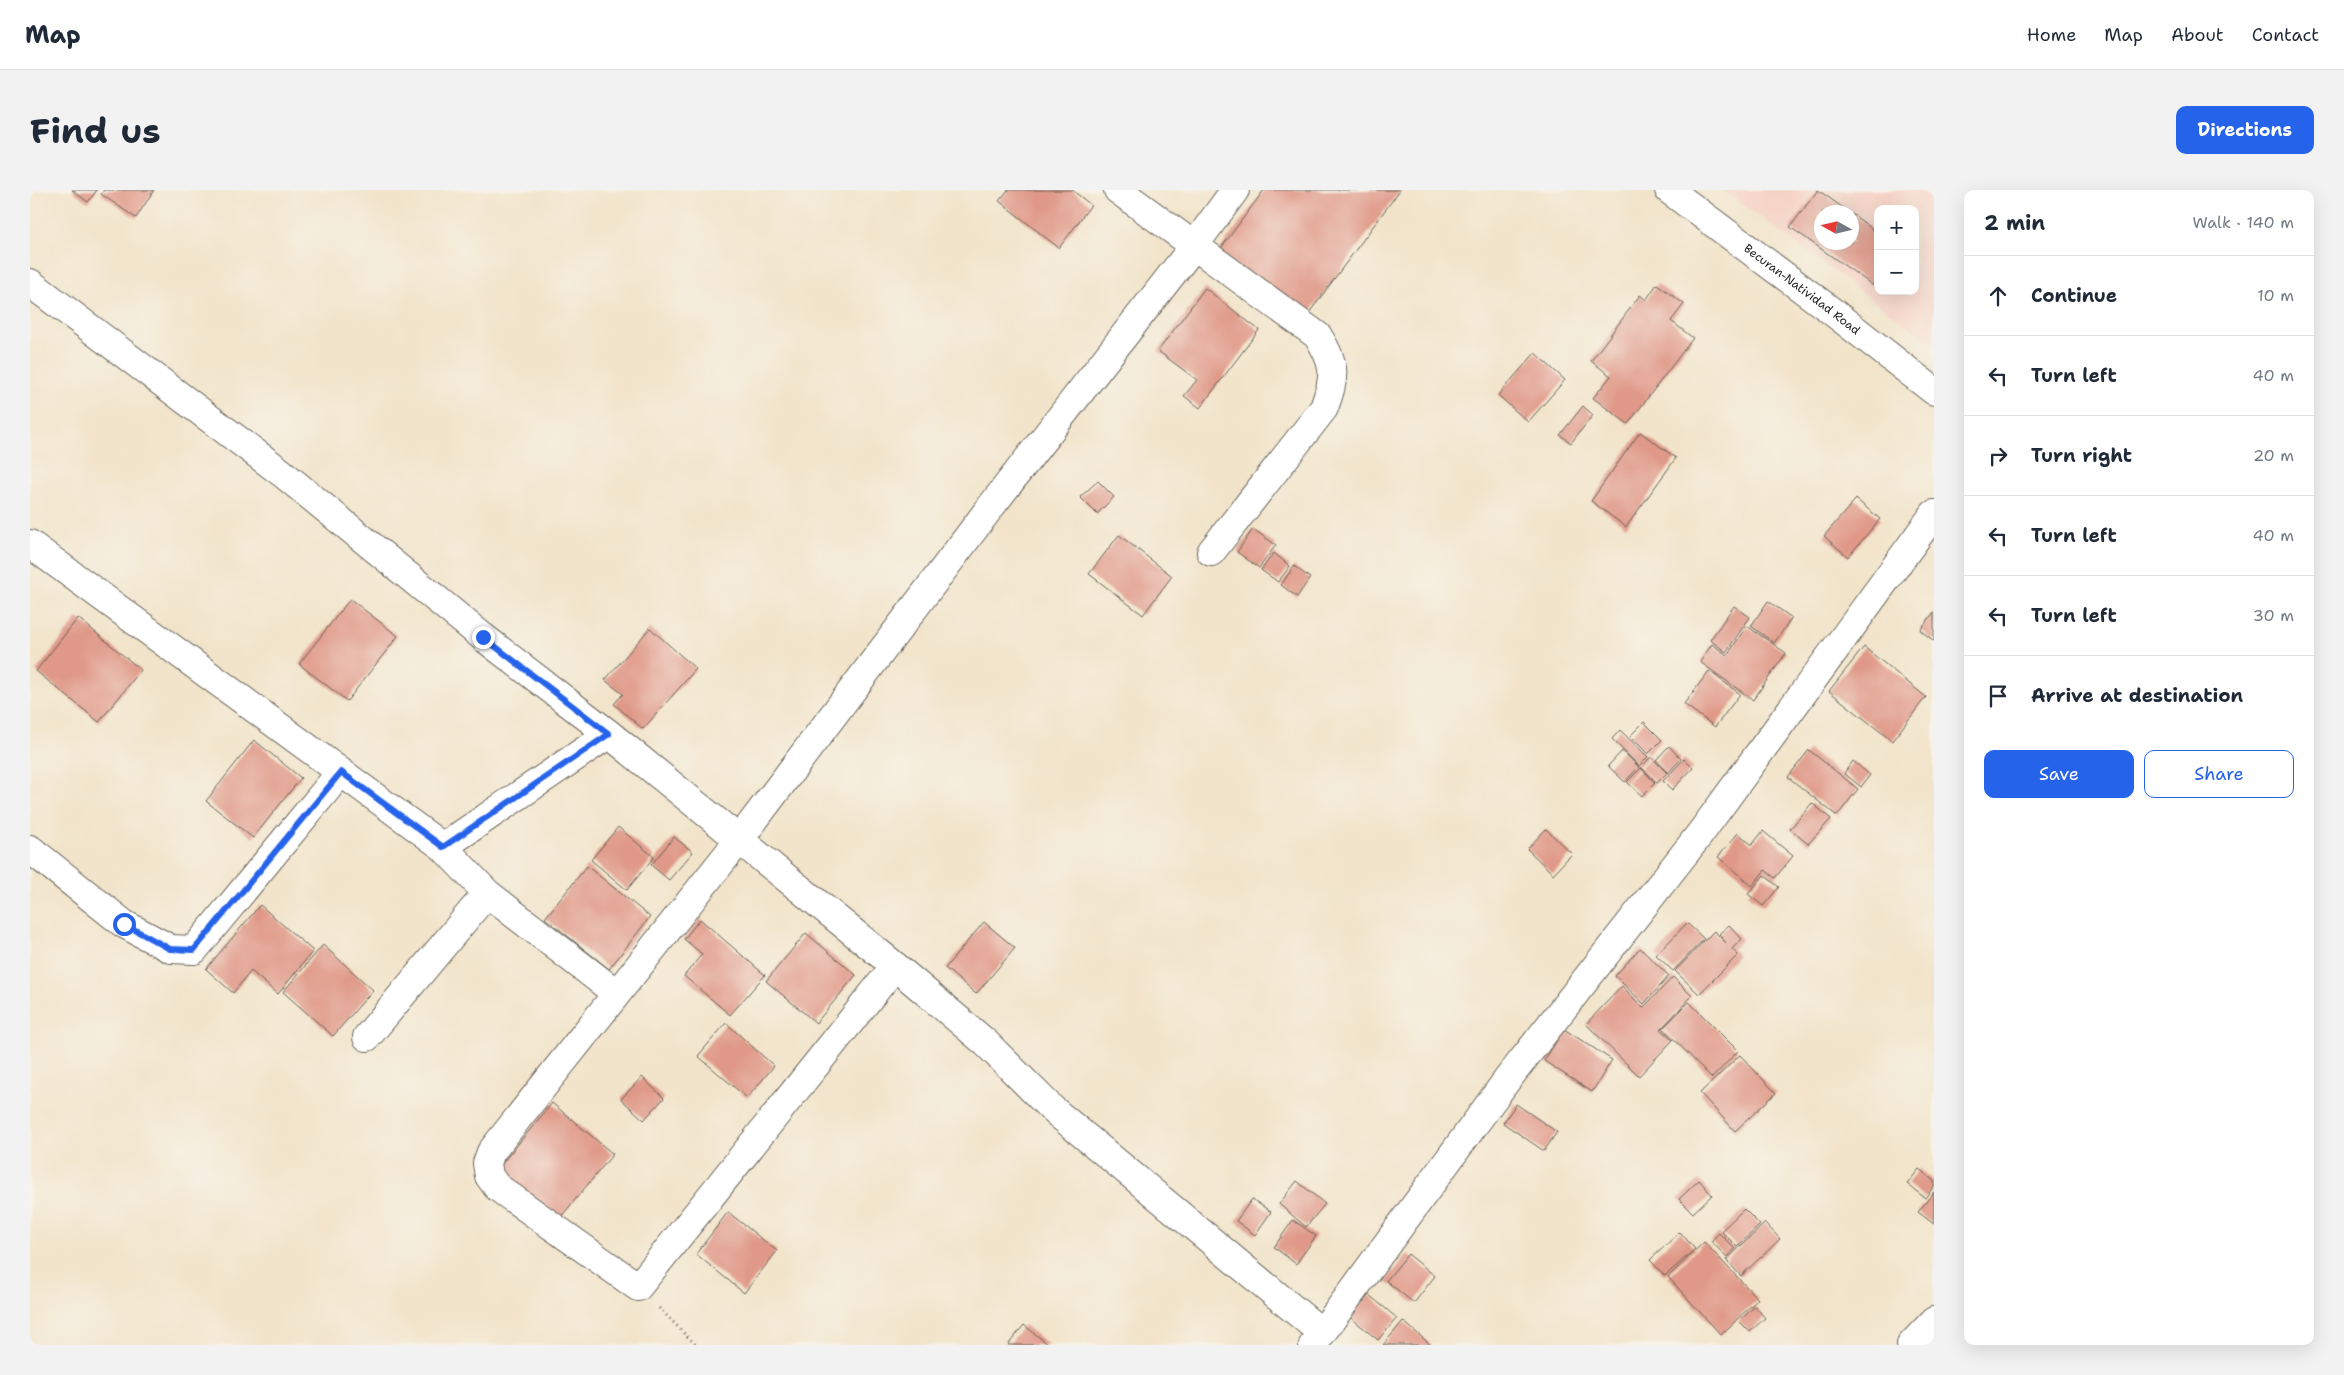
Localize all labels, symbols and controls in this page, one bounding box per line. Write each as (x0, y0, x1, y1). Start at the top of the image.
text: Map (25, 19, 81, 51)
text: Home (2027, 23, 2076, 47)
text: Map (2104, 23, 2143, 47)
text: About (2171, 23, 2224, 47)
text: Contact (2252, 23, 2319, 47)
button: Directions (2176, 106, 2314, 154)
text: Find us (30, 107, 161, 154)
north arrow (1814, 205, 1859, 250)
map controls (1874, 205, 1919, 295)
button: + (1874, 205, 1919, 250)
text: 2 min (1984, 209, 2045, 237)
text: Walk · 140 m (2192, 212, 2294, 233)
street label: Becuran-Natividad Road (1741, 240, 1864, 339)
button: − (1874, 250, 1919, 295)
icon: ahead (1984, 282, 2012, 310)
text: Continue (2031, 283, 2117, 308)
text: 10 m (2257, 285, 2294, 306)
icon: left (1984, 362, 2012, 390)
text: Turn left (2031, 363, 2117, 388)
text: 40 m (2252, 365, 2294, 386)
icon: right (1984, 442, 2012, 470)
text: Turn right (2031, 443, 2132, 468)
text: 20 m (2253, 445, 2294, 466)
icon: left (1984, 522, 2012, 550)
text: Turn left (2031, 523, 2117, 548)
text: 40 m (2252, 525, 2294, 546)
icon: left (1984, 602, 2012, 630)
text: Turn left (2031, 603, 2117, 628)
text: 30 m (2253, 605, 2294, 626)
route end (472, 626, 495, 649)
icon: arrive (1984, 682, 2012, 710)
text: Arrive at destination (2031, 683, 2243, 708)
button: Save (1984, 750, 2134, 798)
button: Share (2144, 750, 2294, 798)
route start (113, 913, 136, 936)

